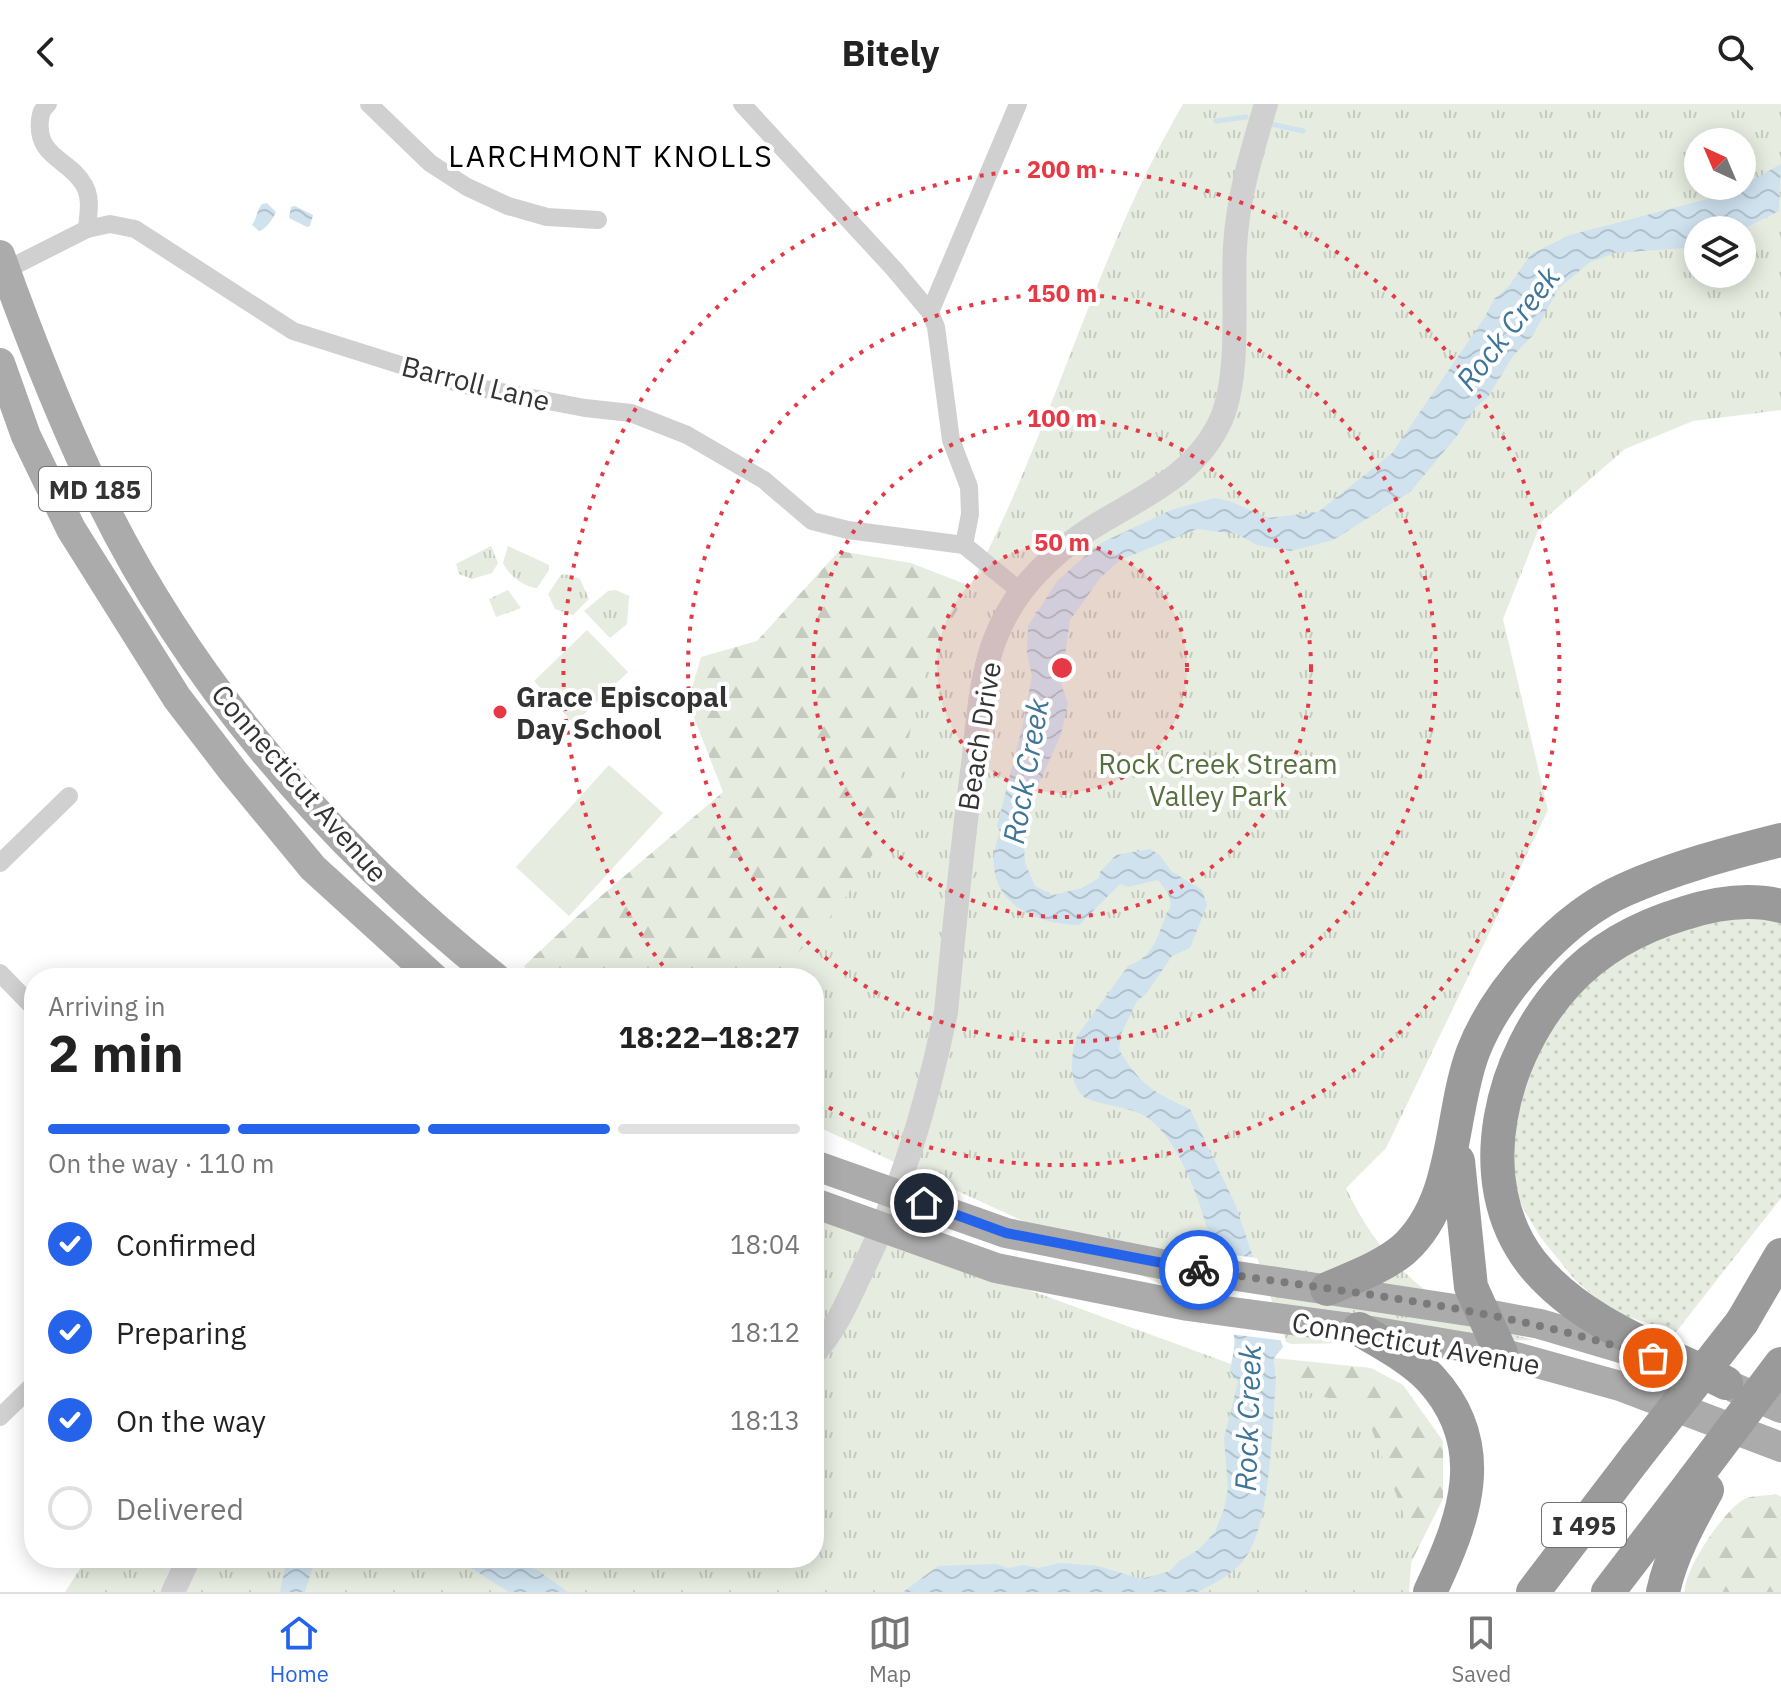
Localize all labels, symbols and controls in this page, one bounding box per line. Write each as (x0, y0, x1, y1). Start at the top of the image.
text: Bitely (841, 29, 940, 76)
icon: back (24, 30, 68, 74)
icon: search (1713, 30, 1757, 74)
north arrow (1684, 128, 1756, 200)
map controls (1684, 128, 1756, 288)
district label: LARCHMONT KNOLLS (448, 136, 774, 175)
text: 200 m (1027, 153, 1097, 185)
button: layers (1684, 216, 1756, 288)
water label: Rock Creek (1446, 258, 1568, 398)
text: 150 m (1027, 277, 1097, 309)
street label: Barroll Lane (398, 347, 554, 419)
text: 100 m (1027, 402, 1097, 434)
road number: MD 185 (39, 467, 151, 511)
text: 50 m (1034, 526, 1090, 558)
centre of rings (1048, 654, 1076, 682)
street label: Beach Drive (949, 659, 1009, 813)
street label: Connecticut Avenue (204, 676, 396, 890)
place label: Grace Episcopal Day School (516, 678, 727, 747)
water label: Rock Creek (993, 695, 1057, 847)
marker: Grace Episcopal Day School (491, 703, 509, 721)
park label: Rock Creek Stream Valley Park (1098, 745, 1338, 814)
text: Arriving in (48, 989, 165, 1023)
text: 18:22–18:27 (619, 1017, 800, 1056)
text: 2 min (48, 1019, 184, 1086)
text: On the way · 110 m (48, 1146, 274, 1180)
pin (890, 1169, 958, 1237)
icon: home (902, 1181, 946, 1225)
icon: check (48, 1222, 92, 1266)
text: Confirmed (116, 1225, 257, 1264)
text: 18:04 (730, 1227, 800, 1261)
courier (1159, 1230, 1239, 1310)
icon: bike (1177, 1248, 1221, 1292)
street label: Connecticut Avenue (1289, 1303, 1543, 1383)
icon: check (48, 1310, 92, 1354)
text: Preparing (116, 1313, 246, 1352)
text: 18:12 (730, 1315, 800, 1349)
pin (1619, 1324, 1687, 1392)
icon: bag (1631, 1336, 1675, 1380)
water label: Rock Creek (1225, 1344, 1269, 1492)
icon: check (48, 1398, 92, 1442)
text: On the way (116, 1401, 266, 1440)
text: 18:13 (730, 1403, 800, 1437)
text: Delivered (116, 1489, 244, 1528)
road number: I 495 (1542, 1503, 1626, 1547)
tab: Home (270, 1611, 329, 1688)
tab: Map (868, 1611, 912, 1688)
tab: Saved (1451, 1611, 1511, 1688)

